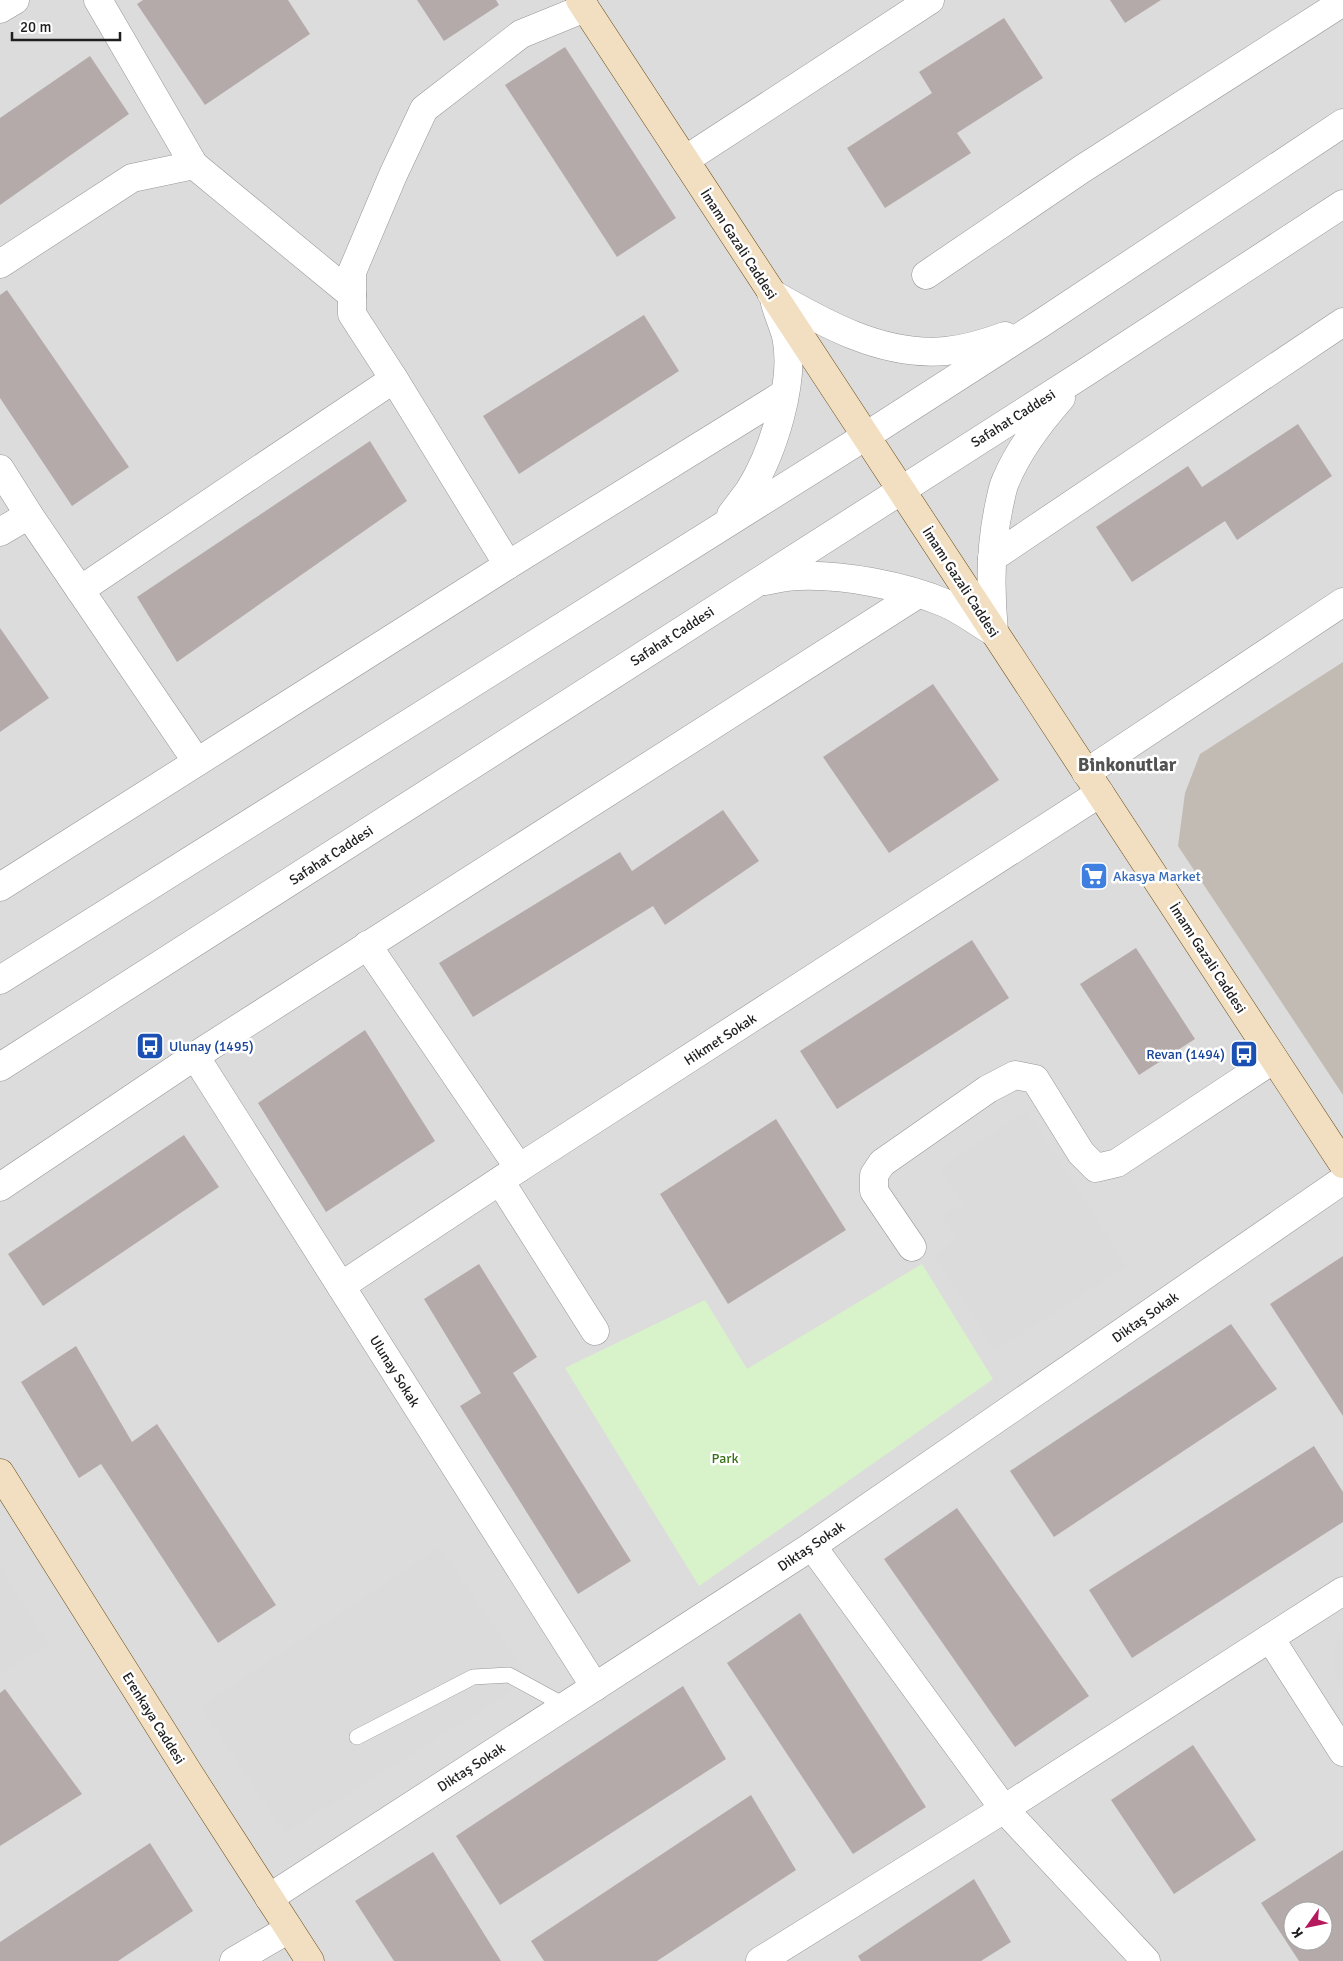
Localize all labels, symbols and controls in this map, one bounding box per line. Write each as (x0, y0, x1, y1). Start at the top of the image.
scale bar (12, 10, 120, 42)
text: 20 m (20, 18, 51, 36)
street label: İmamı Gazali Caddesi (697, 186, 781, 303)
street label: Safahat Caddesi (968, 386, 1059, 451)
street label: İmamı Gazali Caddesi (919, 524, 1003, 641)
street label: Safahat Caddesi (627, 603, 717, 670)
district label: Binkonutlar (1078, 753, 1177, 777)
street label: Safahat Caddesi (286, 822, 376, 889)
supermarket icon: Akasya Market (1079, 861, 1109, 891)
place label: Akasya Market (1113, 868, 1201, 885)
street label: İmamı Gazali Caddesi (1166, 900, 1250, 1017)
street label: Hikmet Sokak (681, 1010, 760, 1069)
bus stop icon: Ulunay (1495) (135, 1031, 165, 1061)
place label: Ulunay (1495) (169, 1038, 254, 1055)
bus stop icon: Revan (1494) (1229, 1039, 1259, 1069)
place label: Revan (1494) (1146, 1046, 1225, 1063)
street label: Diktaş Sokak (1109, 1288, 1182, 1347)
street label: Ulunay Sokak (366, 1332, 423, 1410)
park label: Park (712, 1450, 738, 1467)
street label: Diktaş Sokak (774, 1518, 848, 1575)
street label: Erenkaya Caddesi (119, 1669, 189, 1767)
street label: Diktaş Sokak (434, 1739, 508, 1796)
north arrow (1283, 1901, 1333, 1951)
text: K (1288, 1924, 1307, 1941)

